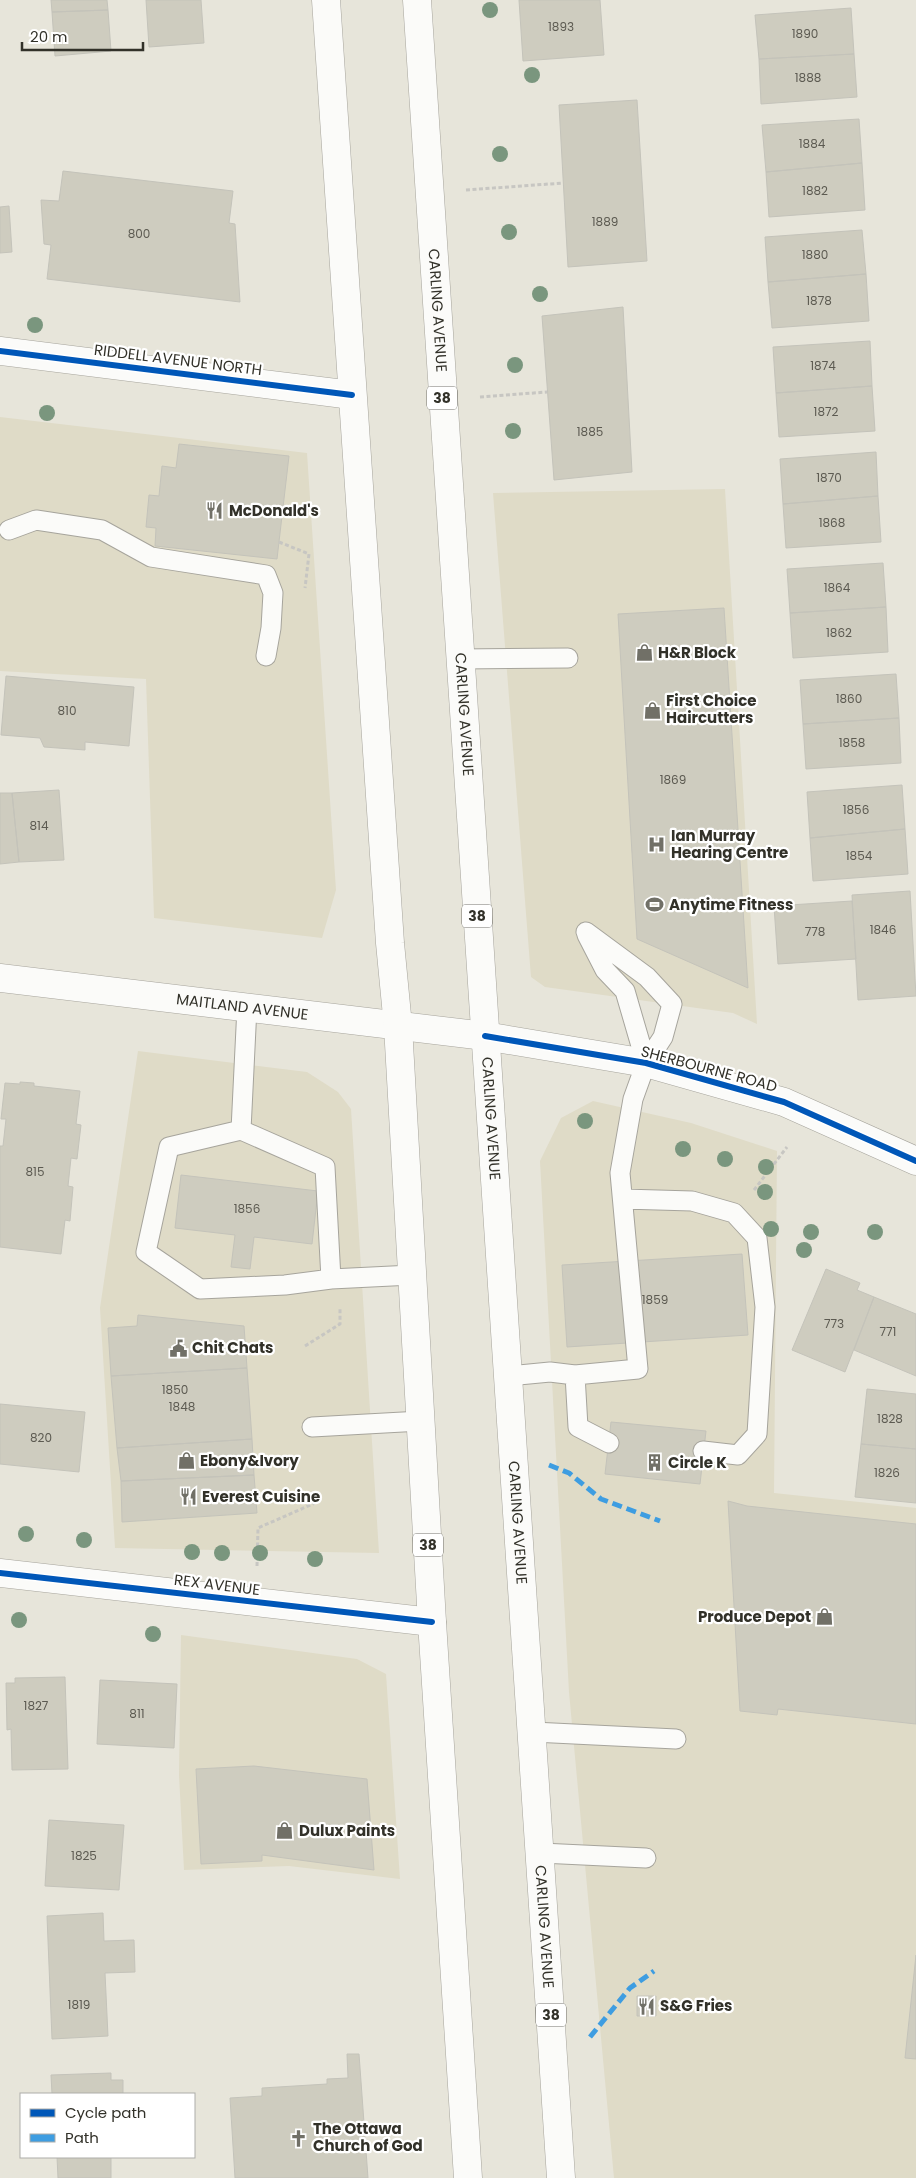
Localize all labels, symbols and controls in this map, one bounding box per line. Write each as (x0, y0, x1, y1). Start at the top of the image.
house number: 1893 (548, 18, 574, 35)
scale bar (22, 20, 144, 52)
house number: 1890 (792, 25, 818, 42)
text: 20 m (30, 26, 68, 47)
house number: 1888 (795, 69, 821, 86)
house number: 1884 (799, 135, 826, 152)
house number: 1882 (802, 182, 828, 199)
house number: 1889 (592, 213, 618, 230)
house number: 800 (128, 225, 150, 242)
house number: 1880 (802, 246, 828, 263)
street label: CARLING AVENUE (423, 248, 453, 373)
house number: 1878 (806, 292, 832, 309)
street label: RIDDELL AVENUE NORTH (93, 339, 263, 380)
house number: 1874 (810, 357, 836, 374)
road number: 38 (427, 386, 457, 409)
house number: 1872 (814, 403, 839, 420)
house number: 1885 (577, 423, 603, 440)
house number: 1870 (816, 469, 842, 486)
place label: McDonald's (229, 500, 319, 521)
restaurant icon: McDonald's (205, 501, 225, 521)
house number: 1868 (819, 514, 845, 531)
house number: 1864 (824, 579, 851, 596)
house number: 1862 (826, 624, 852, 641)
place label: H&R Block (658, 642, 737, 663)
shop icon: H&R Block (634, 643, 654, 663)
street label: CARLING AVENUE (450, 652, 479, 777)
place label: First Choice Haircutters (666, 690, 757, 728)
house number: 1860 (836, 690, 862, 707)
shop icon: First Choice Haircutters (642, 700, 662, 720)
house number: 810 (58, 702, 76, 719)
house number: 1858 (839, 734, 865, 751)
house number: 1869 (660, 771, 686, 788)
house number: 1856 (843, 801, 869, 818)
house number: 814 (30, 817, 49, 834)
place label: Ian Murray Hearing Centre (671, 825, 788, 863)
hospital icon: Ian Murray Hearing Centre (647, 835, 667, 855)
house number: 1854 (846, 847, 873, 864)
place label: Anytime Fitness (669, 894, 793, 915)
sports icon: Anytime Fitness (645, 895, 665, 915)
road number: 38 (462, 904, 492, 928)
house number: 1846 (870, 921, 896, 938)
house number: 778 (805, 923, 825, 940)
street label: MAITLAND AVENUE (175, 988, 310, 1025)
street label: SHERBOURNE ROAD (639, 1040, 780, 1097)
street label: CARLING AVENUE (477, 1056, 506, 1181)
house number: 815 (26, 1163, 44, 1180)
house number: 1856 (234, 1200, 260, 1217)
house number: 1859 (642, 1291, 668, 1308)
house number: 773 (824, 1315, 844, 1332)
house number: 771 (880, 1323, 896, 1340)
place label: Chit Chats (192, 1337, 273, 1358)
public building icon: Chit Chats (168, 1338, 188, 1358)
house number: 1850 (162, 1381, 188, 1398)
house number: 1848 (169, 1398, 195, 1415)
house number: 1828 (877, 1410, 903, 1427)
house number: 820 (30, 1429, 52, 1446)
place label: Ebony&Ivory (200, 1450, 299, 1471)
shop icon: Ebony&Ivory (176, 1451, 196, 1471)
place label: Circle K (668, 1452, 727, 1473)
building icon: Circle K (644, 1453, 664, 1473)
street label: CARLING AVENUE (504, 1460, 533, 1585)
house number: 1826 (874, 1464, 900, 1481)
place label: Everest Cuisine (202, 1486, 320, 1507)
restaurant icon: Everest Cuisine (178, 1487, 198, 1507)
road number: 38 (413, 1534, 443, 1556)
street label: REX AVENUE (173, 1569, 261, 1600)
place label: Produce Depot (698, 1606, 811, 1627)
shop icon: Produce Depot (815, 1607, 835, 1627)
house number: 1827 (24, 1697, 49, 1714)
house number: 811 (129, 1705, 145, 1722)
place label: Dulux Paints (299, 1820, 395, 1841)
shop icon: Dulux Paints (275, 1821, 295, 1841)
house number: 1825 (71, 1847, 97, 1864)
street label: CARLING AVENUE (530, 1864, 559, 1989)
place label: S&G Fries (660, 1995, 732, 2016)
house number: 1819 (68, 1996, 90, 2013)
restaurant icon: S&G Fries (636, 1996, 656, 2016)
road number: 38 (536, 2004, 566, 2026)
legend (20, 2093, 195, 2158)
text: Cycle path (65, 2102, 146, 2123)
place label: The Ottawa Church of God (313, 2118, 423, 2156)
text: Path (65, 2127, 99, 2148)
church icon: The Ottawa Church of God (289, 2128, 309, 2148)

